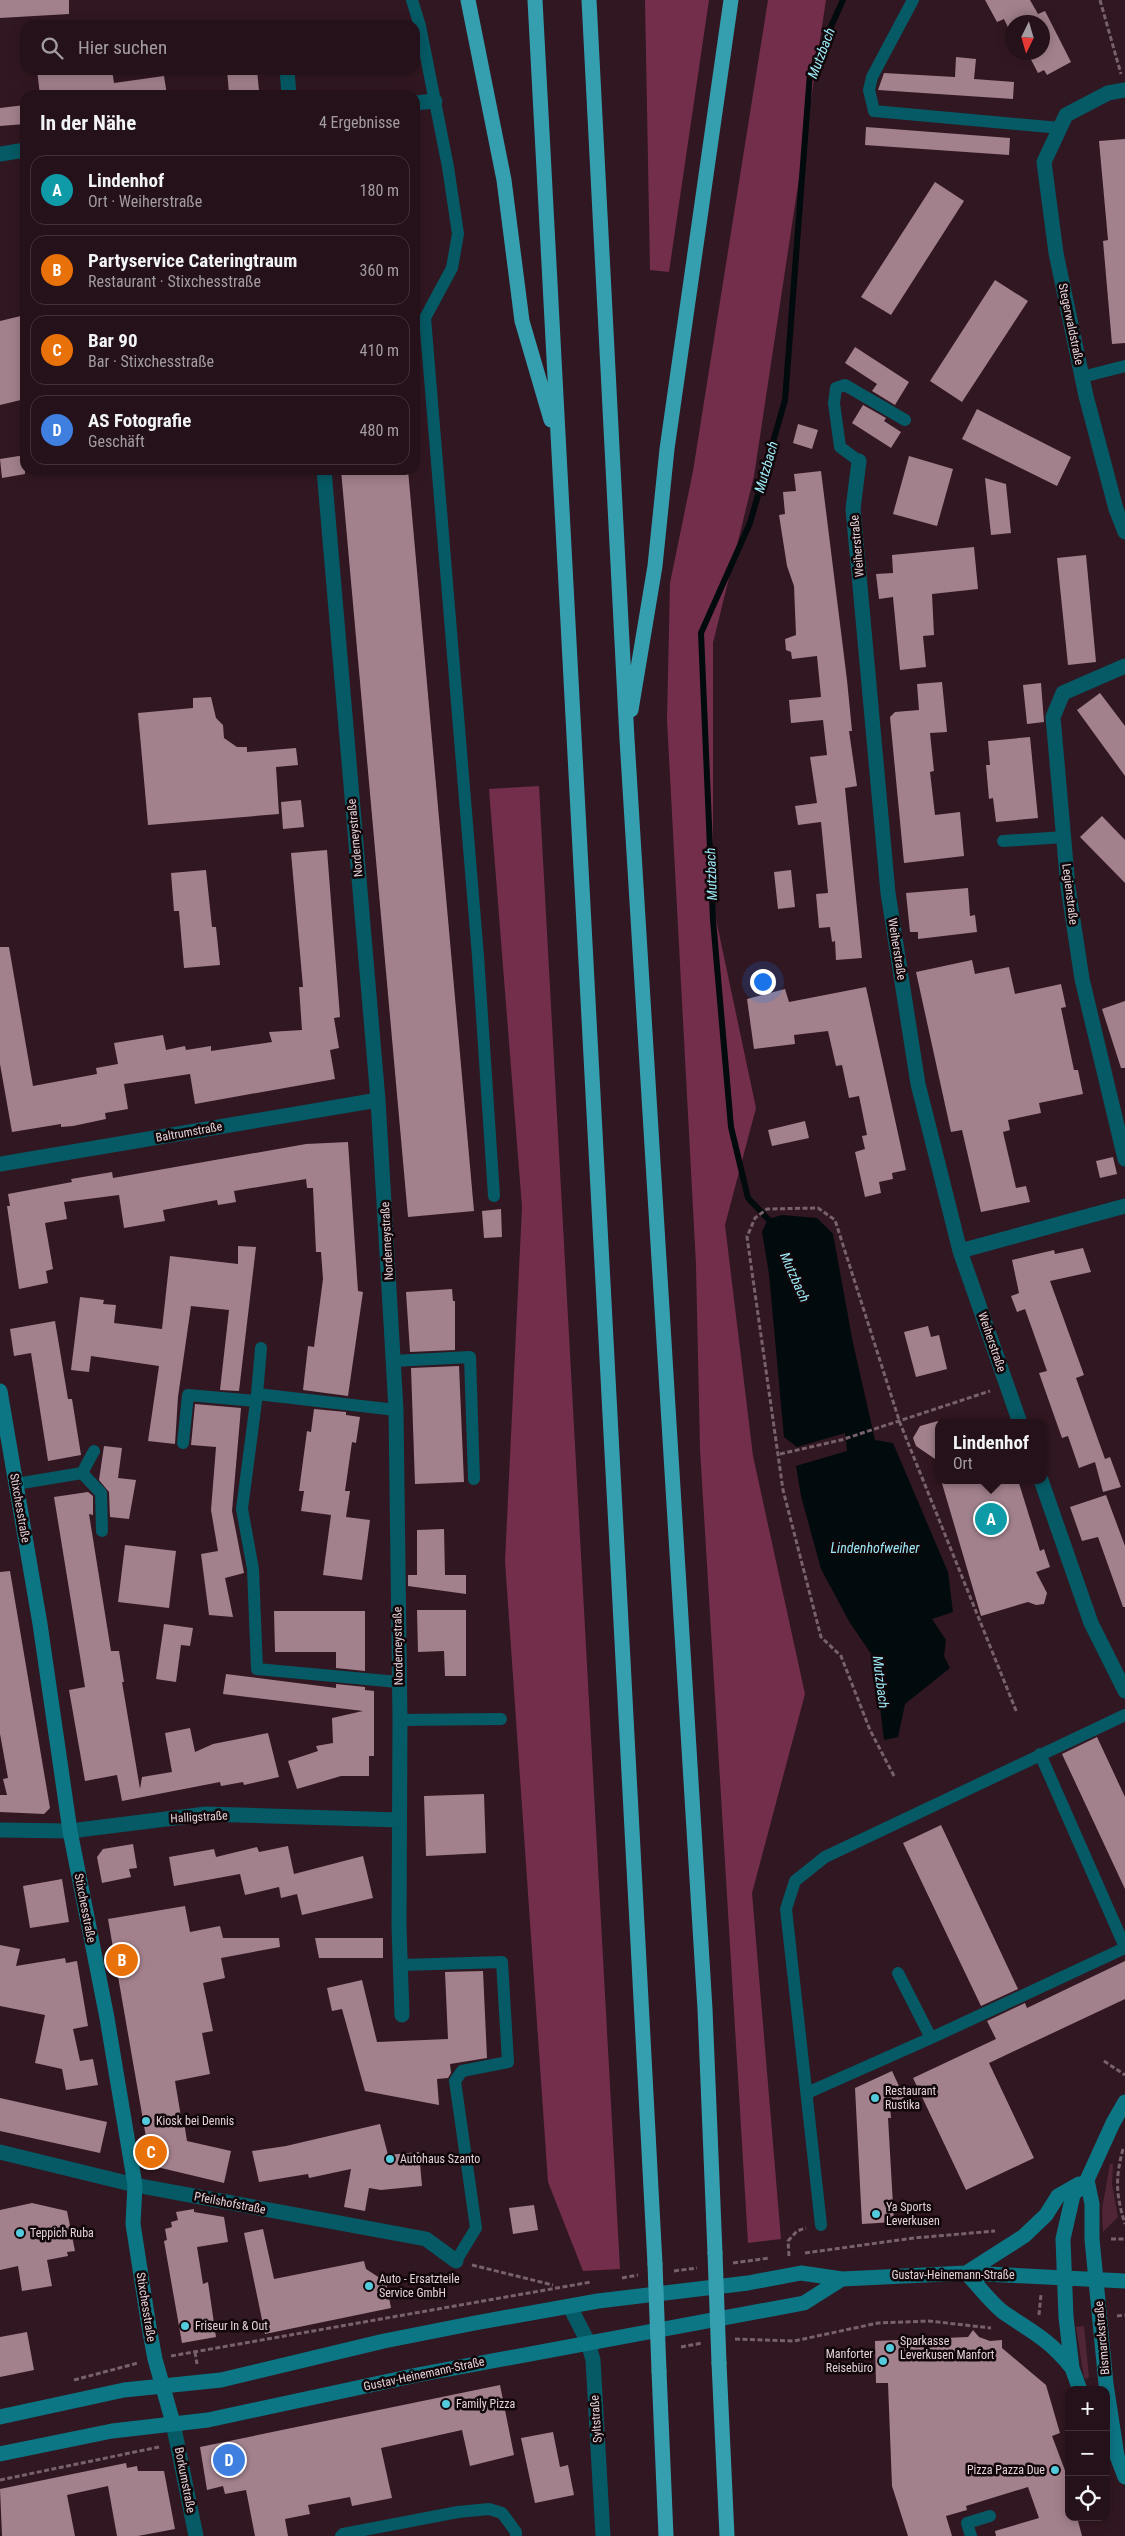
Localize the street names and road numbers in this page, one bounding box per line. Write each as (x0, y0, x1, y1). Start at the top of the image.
street label: Stegerwaldstraße (1056, 282, 1087, 366)
street label: Weiherstraße (847, 514, 867, 578)
street label: Norderneystraße (345, 798, 365, 878)
street label: Legienstraße (1059, 863, 1081, 926)
street label: Weiherstraße (885, 917, 909, 981)
street label: Baltrumstraße (155, 1119, 224, 1145)
street label: Norderneystraße (378, 1201, 396, 1281)
street label: Weiherstraße (975, 1310, 1009, 1374)
street label: Stixchesstraße (7, 1472, 33, 1544)
street label: Norderneystraße (390, 1606, 406, 1685)
street label: Halligstraße (170, 1808, 228, 1825)
street label: Stixchesstraße (71, 1872, 99, 1944)
street label: Pfeilshofstraße (193, 2189, 267, 2217)
street label: Gustav-Heinemann-Straße (891, 2268, 1015, 2282)
street label: Stixchesstraße (134, 2271, 158, 2343)
street label: Bismarckstraße (1092, 2300, 1112, 2376)
street label: Gustav-Heinemann-Straße (362, 2354, 486, 2394)
street label: Syltstraße (587, 2394, 605, 2443)
street label: Borkumstraße (172, 2446, 198, 2514)

